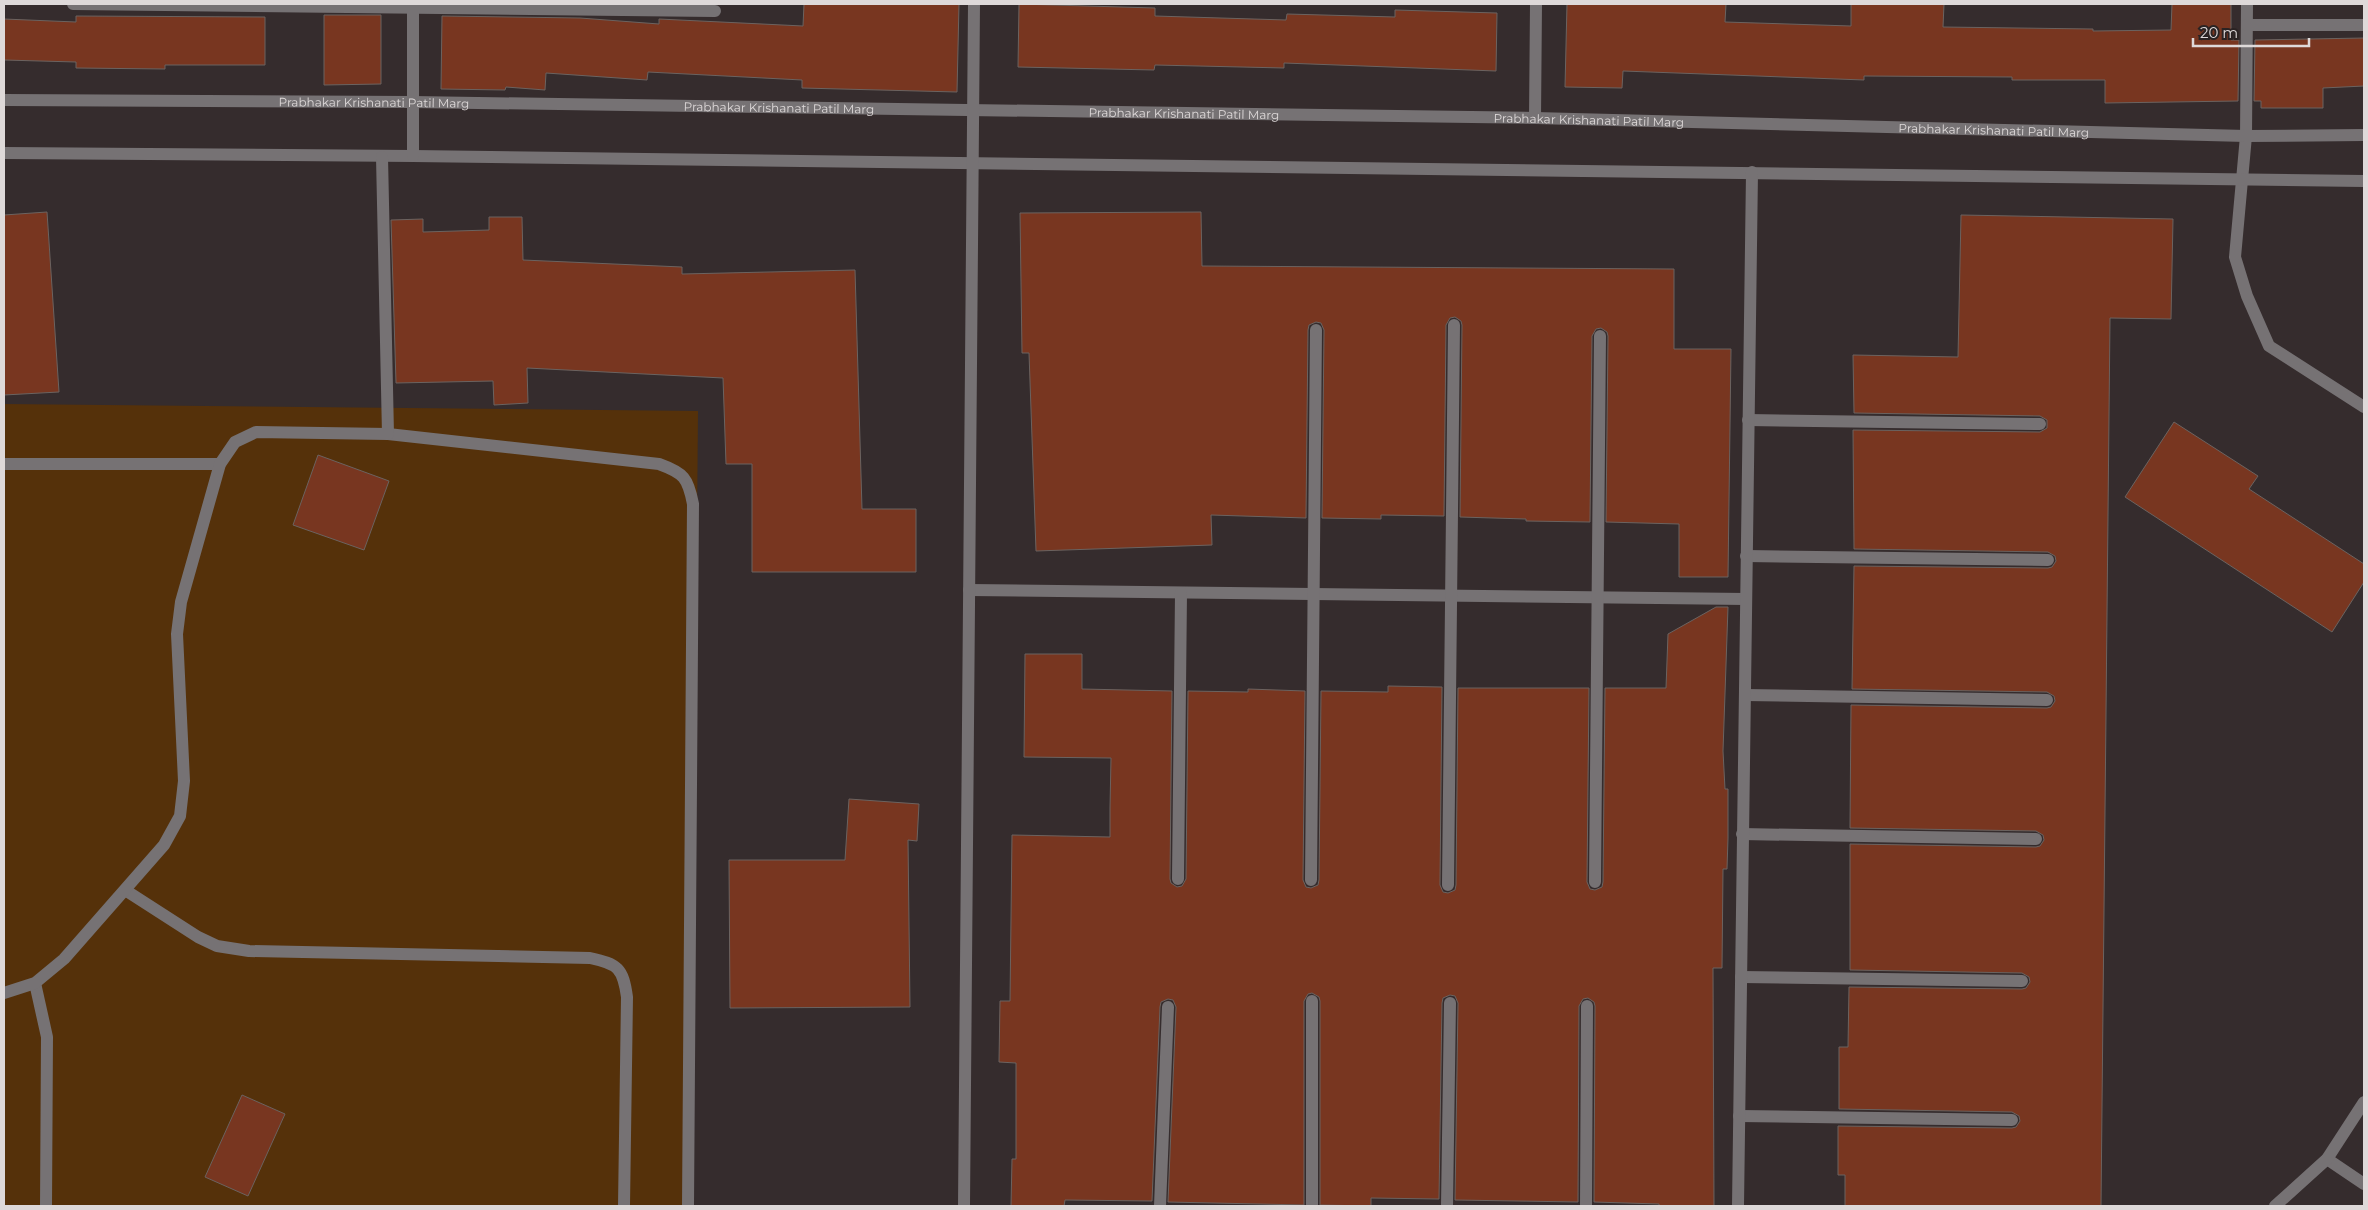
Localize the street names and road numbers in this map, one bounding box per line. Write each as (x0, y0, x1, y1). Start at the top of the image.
street label: Prabhakar Krishanati Patil Marg (279, 94, 469, 110)
street label: Prabhakar Krishanati Patil Marg (684, 98, 874, 116)
street label: Prabhakar Krishanati Patil Marg (1088, 104, 1279, 122)
street label: Prabhakar Krishanati Patil Marg (1493, 110, 1684, 129)
street label: Prabhakar Krishanati Patil Marg (1898, 120, 2089, 140)

